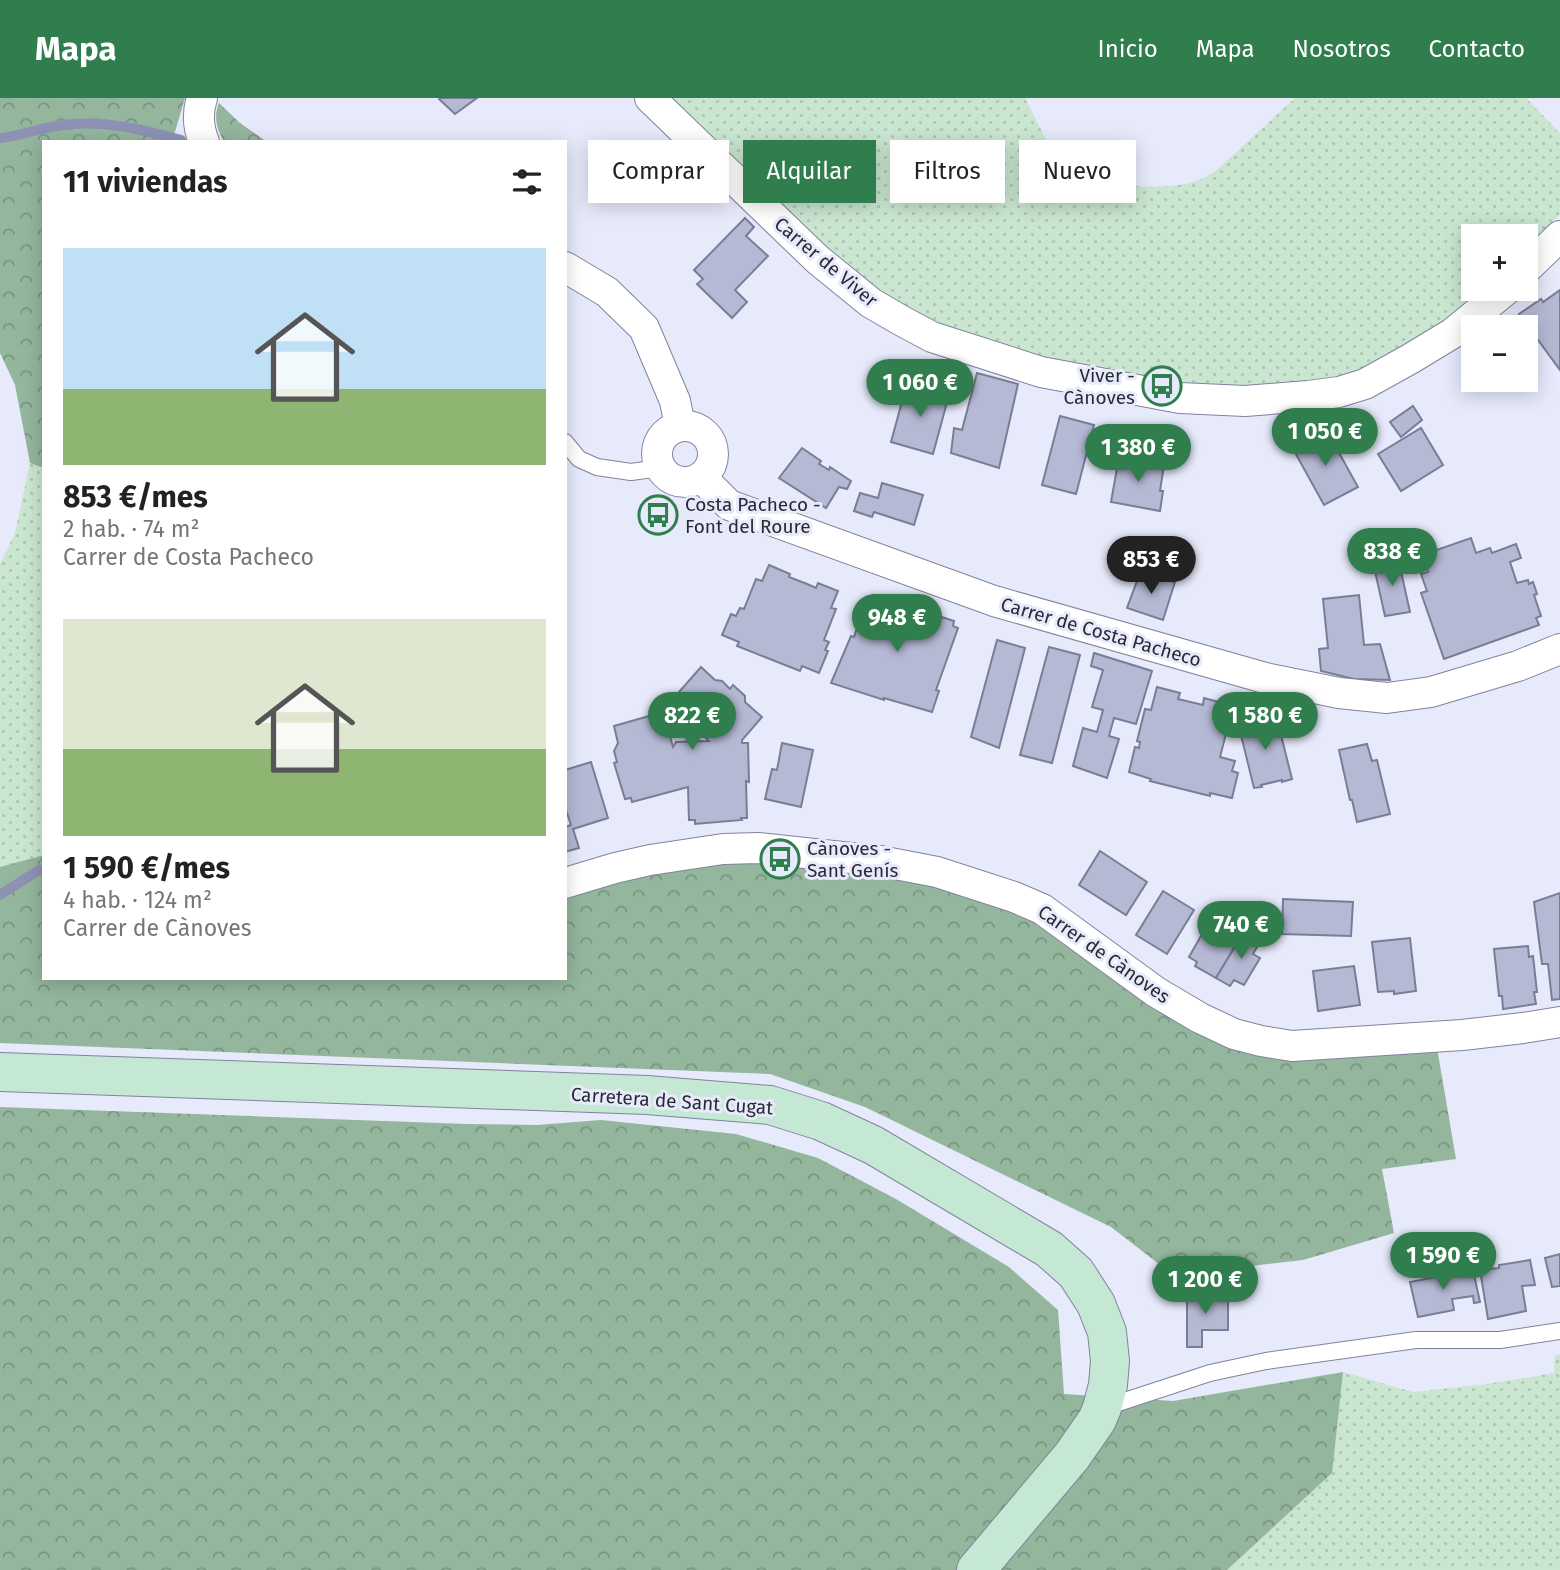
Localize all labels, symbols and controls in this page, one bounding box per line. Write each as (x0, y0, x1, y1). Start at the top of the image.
text: Mapa (35, 29, 116, 69)
text: Inicio (1098, 35, 1158, 63)
text: Mapa (1196, 35, 1255, 63)
text: Nosotros (1293, 35, 1391, 63)
text: Contacto (1429, 35, 1525, 63)
chip: Comprar (588, 140, 729, 203)
chip: Alquilar (743, 140, 876, 203)
chip: Filtros (890, 140, 1005, 203)
chip: Nuevo (1019, 140, 1136, 203)
icon: filters (508, 163, 546, 201)
text: 11 viviendas (63, 164, 228, 200)
street label: Carrer de Viver (770, 212, 883, 312)
map controls (1461, 224, 1538, 392)
button: + (1461, 224, 1538, 301)
icon: home (242, 294, 368, 420)
button: − (1461, 315, 1538, 392)
pin: 1 060 € (855, 360, 985, 419)
place label: Viver - Cànoves (1064, 364, 1135, 409)
bus stop icon: Viver - Cànoves (1141, 365, 1183, 407)
text: 1 060 € (882, 368, 958, 396)
pin: 1 050 € (1260, 408, 1390, 468)
text: 1 050 € (1288, 417, 1362, 445)
pin: 1 380 € (1073, 424, 1203, 484)
text: 1 380 € (1101, 433, 1175, 461)
text: 853 €/mes (63, 479, 208, 515)
place label: Costa Pacheco - Font del Roure (685, 493, 821, 538)
bus stop icon: Costa Pacheco - Font del Roure (637, 494, 679, 536)
text: 2 hab. · 74 m² (63, 515, 200, 543)
pin: 838 € (1343, 528, 1441, 588)
pin: 853 € (1102, 536, 1200, 596)
text: 838 € (1363, 537, 1421, 565)
text: Carrer de Costa Pacheco (63, 543, 314, 571)
text: 853 € (1123, 545, 1179, 573)
street label: Carrer de Costa Pacheco (998, 592, 1204, 672)
pin: 948 € (848, 594, 946, 654)
text: 948 € (868, 603, 926, 631)
icon: home (242, 665, 368, 791)
pin: 822 € (643, 692, 741, 752)
pin: 1 580 € (1200, 692, 1330, 752)
text: 822 € (664, 701, 720, 729)
text: 1 580 € (1228, 701, 1302, 729)
place label: Cànoves - Sant Genís (807, 837, 899, 882)
bus stop icon: Cànoves - Sant Genís (759, 838, 801, 880)
text: 1 590 €/mes (63, 850, 230, 886)
text: 4 hab. · 124 m² (63, 886, 212, 914)
street label: Carrer de Cànoves (1034, 900, 1175, 1008)
pin: 740 € (1192, 902, 1290, 961)
text: 740 € (1213, 910, 1269, 938)
text: Carrer de Cànoves (63, 914, 252, 942)
street label: Carretera de Sant Cugat (570, 1082, 774, 1120)
pin: 1 590 € (1378, 1232, 1508, 1292)
text: 1 590 € (1406, 1241, 1480, 1269)
pin: 1 200 € (1140, 1256, 1270, 1316)
text: 1 200 € (1168, 1265, 1242, 1293)

